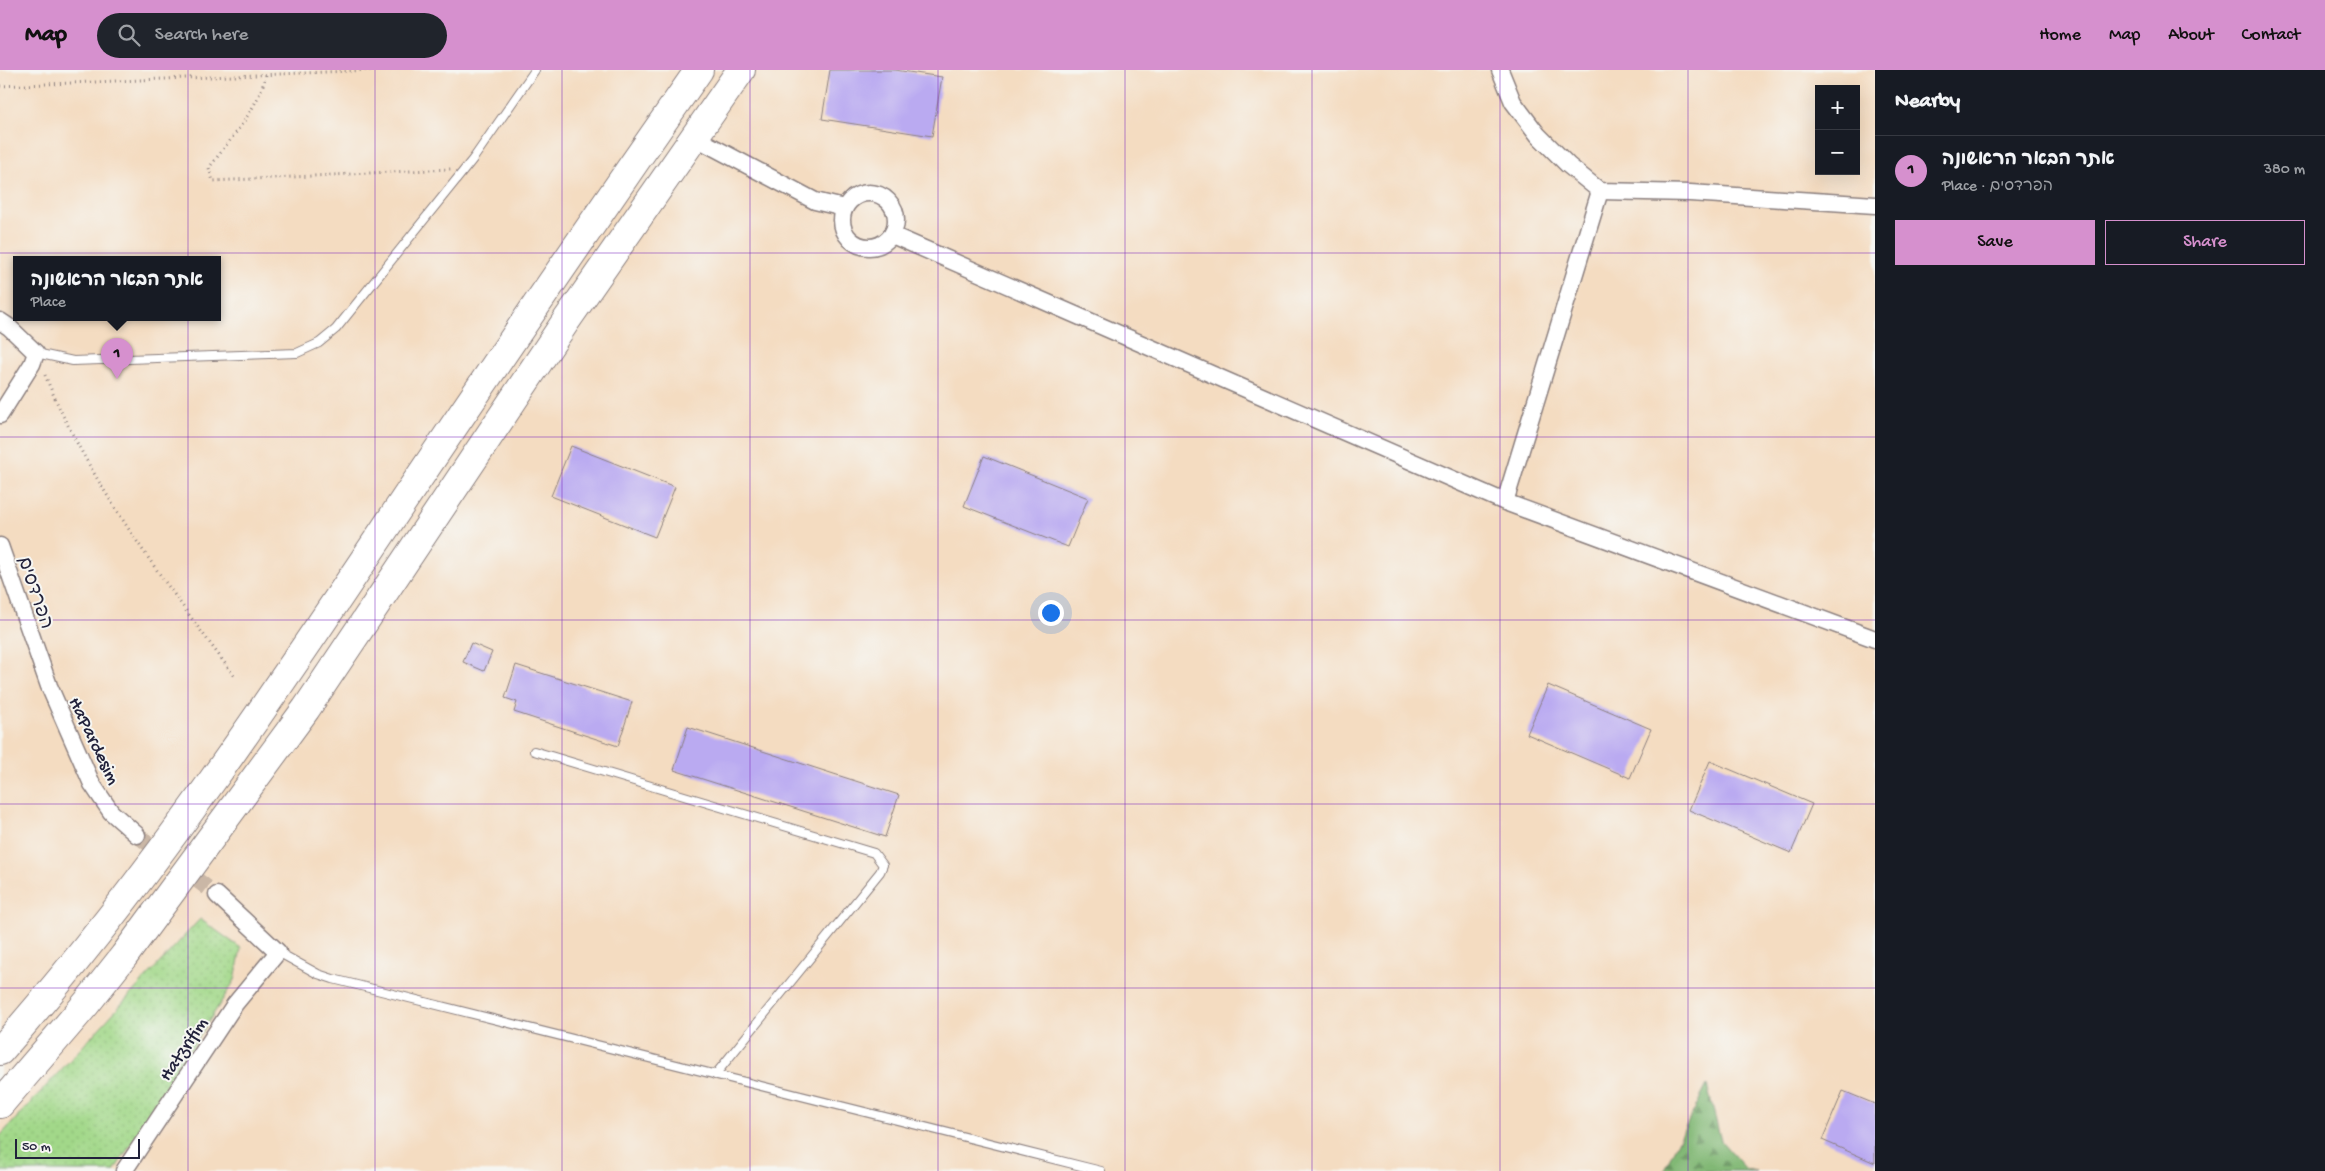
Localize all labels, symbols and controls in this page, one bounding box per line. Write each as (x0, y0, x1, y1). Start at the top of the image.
search box (97, 13, 447, 58)
text: Map (25, 21, 67, 50)
icon: search (115, 21, 143, 49)
text: Search here (155, 24, 248, 47)
text: Home (2039, 25, 2081, 46)
text: Map (2109, 25, 2140, 46)
text: About (2168, 25, 2214, 46)
text: Contact (2242, 25, 2300, 46)
map controls (1815, 85, 1860, 175)
button: + (1815, 85, 1860, 130)
text: Nearby (1895, 90, 1960, 115)
button: − (1815, 130, 1860, 175)
text: אתר הבאר הראשונה (1942, 149, 2114, 172)
text: 1 (1908, 161, 1914, 180)
text: 380 m (2264, 161, 2305, 180)
text: Place · הפרדסים (1942, 178, 2053, 197)
button: Save (1895, 220, 2095, 265)
button: Share (2105, 220, 2305, 265)
popup (13, 256, 221, 321)
text: אתר הבאר הראשונה (31, 270, 203, 293)
text: Place (31, 294, 66, 313)
pin: 1 (101, 338, 133, 379)
street label: הפרדסים (11, 554, 57, 632)
your location (1038, 600, 1064, 626)
street label: HaPardesim (62, 694, 124, 790)
street label: Hatzrifim (155, 1013, 215, 1086)
scale bar (15, 1136, 140, 1159)
text: 50 m (22, 1139, 51, 1156)

